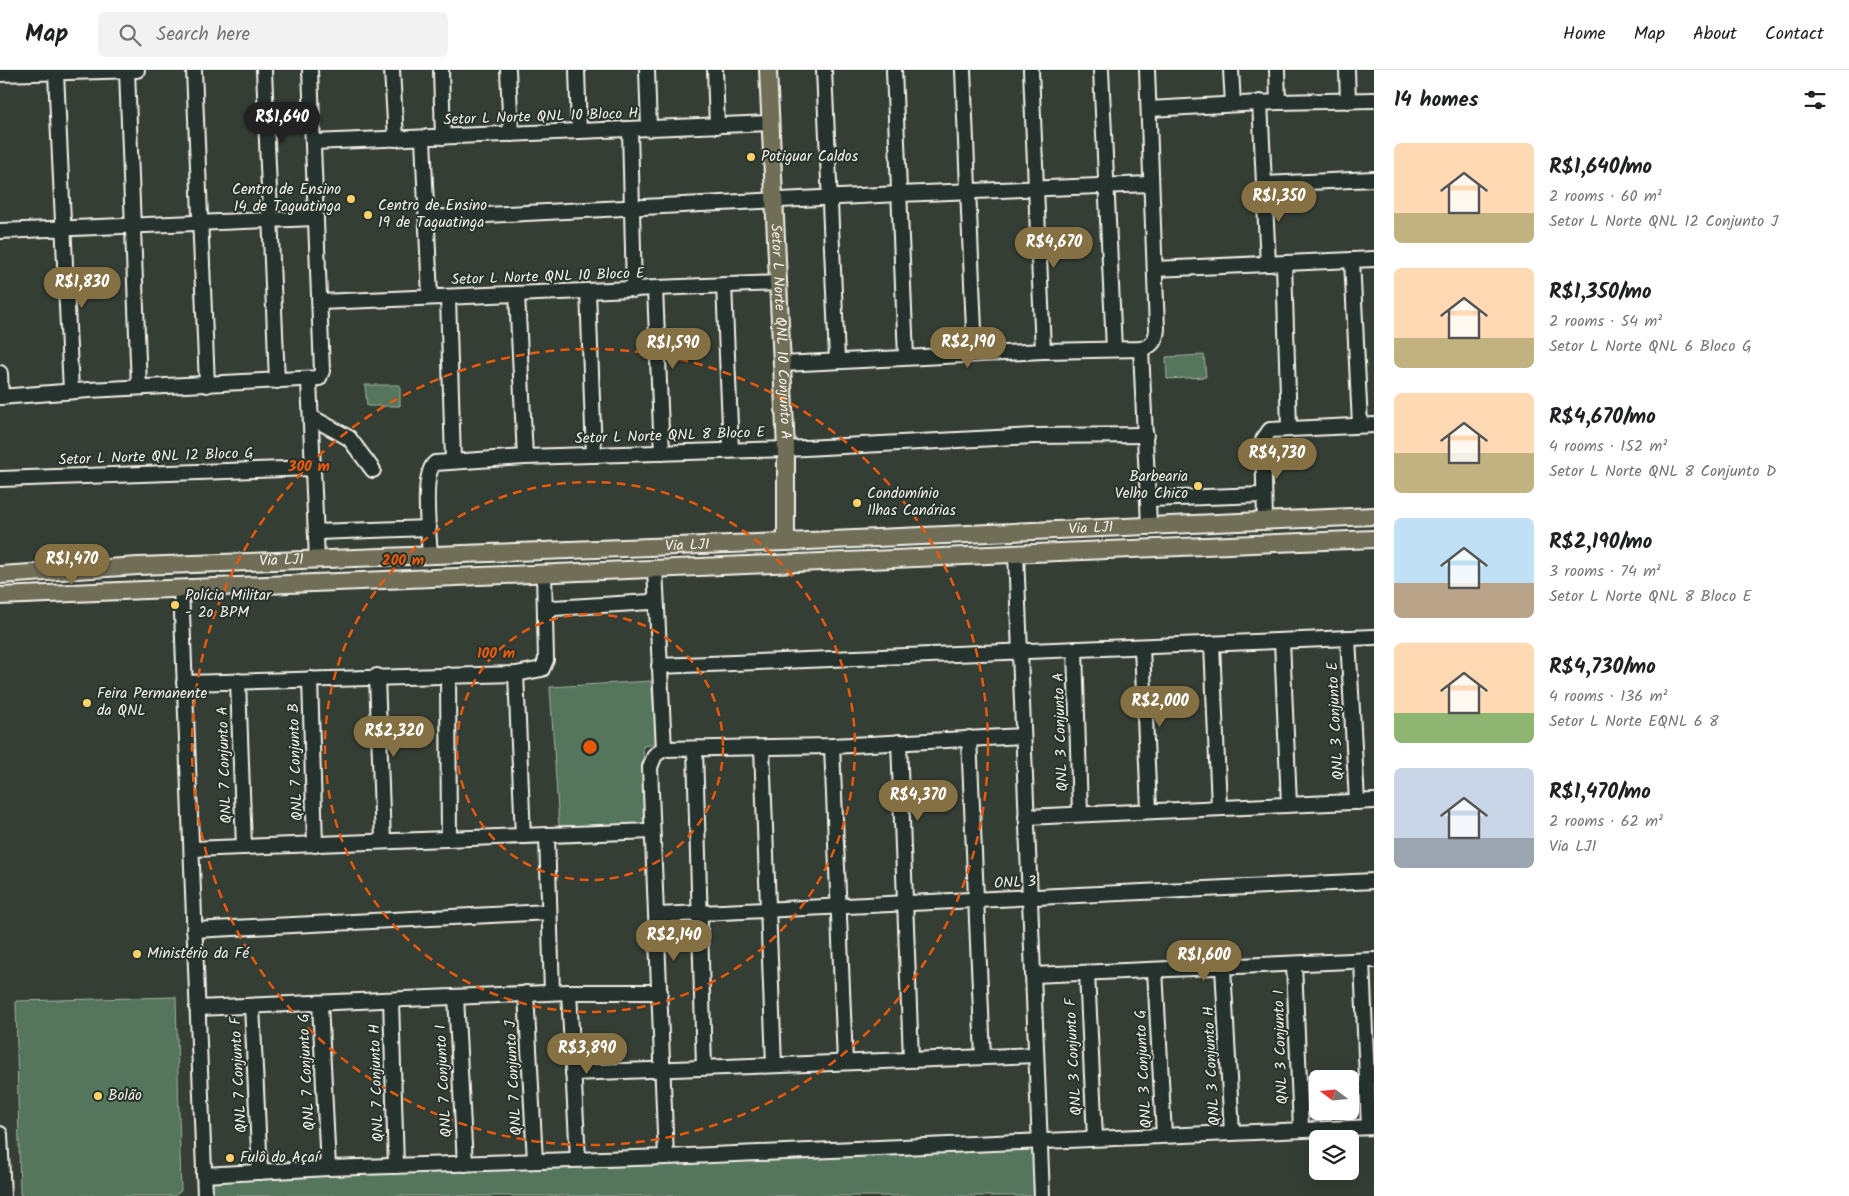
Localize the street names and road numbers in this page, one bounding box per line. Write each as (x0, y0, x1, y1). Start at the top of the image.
street label: Setor L Norte QNL 10 Bloco H (443, 102, 639, 132)
street label: Setor L Norte QNL 10 Conjunto A (763, 223, 798, 440)
street label: Setor L Norte QNL 10 Bloco E (451, 262, 646, 292)
street label: Setor L Norte QNL 8 Bloco E (574, 421, 767, 451)
street label: Setor L Norte QNL 12 Bloco G (58, 442, 254, 472)
street label: Via LJ1 (1068, 516, 1114, 541)
street label: Via LJ1 (665, 533, 710, 558)
street label: Via LJ1 (259, 548, 305, 573)
street label: QNL 3 Conjunto E (1321, 660, 1351, 781)
street label: QNL 3 Conjunto A (1047, 672, 1075, 792)
street label: QNL 7 Conjunto B (282, 703, 310, 821)
street label: QNL 7 Conjunto A (211, 706, 239, 824)
street label: ONL 3 (993, 870, 1037, 896)
street label: QNL 3 Conjunto I (1267, 989, 1295, 1105)
street label: QNL 3 Conjunto F (1059, 996, 1089, 1116)
street label: QNL 3 Conjunto H (1197, 1005, 1227, 1127)
street label: QNL 3 Conjunto G (1129, 1009, 1159, 1129)
street label: QNL 7 Conjunto G (292, 1013, 322, 1131)
street label: QNL 7 Conjunto F (224, 1015, 254, 1134)
street label: QNL 7 Conjunto J (499, 1019, 529, 1136)
street label: QNL 7 Conjunto H (363, 1023, 391, 1143)
street label: QNL 7 Conjunto I (429, 1024, 459, 1138)

